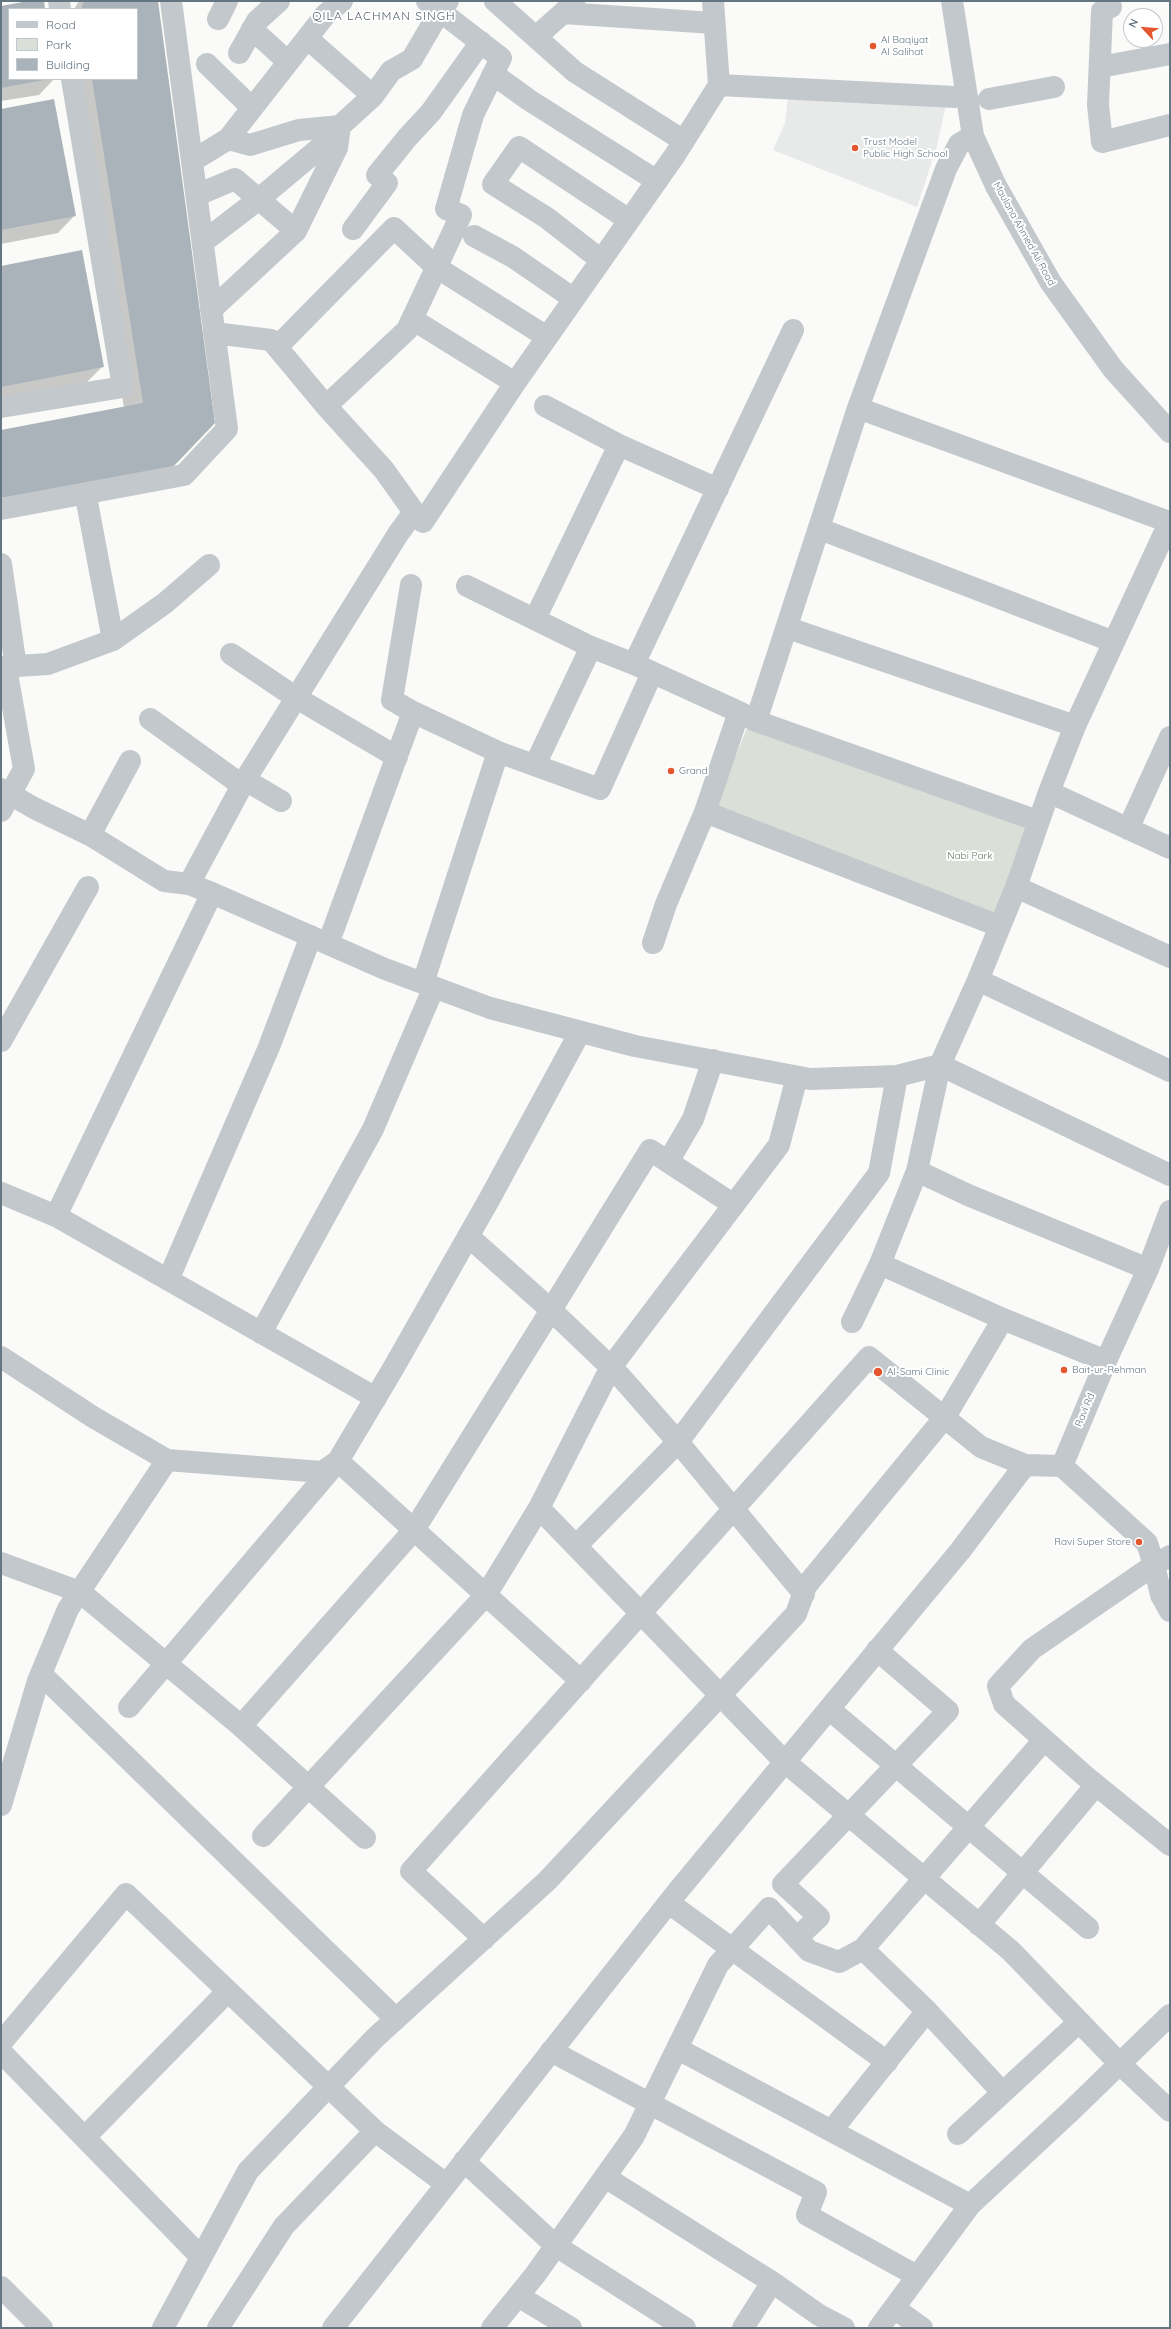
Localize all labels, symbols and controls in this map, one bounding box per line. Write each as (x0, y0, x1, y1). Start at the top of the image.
legend (8, 8, 138, 80)
north arrow (1123, 8, 1163, 48)
district label: QILA LACHMAN SINGH (312, 9, 456, 23)
text: N (1125, 16, 1141, 30)
text: Road (46, 17, 76, 32)
place label: Al Baqiyat Al Salihat (881, 34, 928, 58)
text: Park (46, 37, 71, 52)
marker: Al Baqiyat Al Salihat (868, 41, 878, 51)
text: Building (46, 57, 90, 72)
place label: Trust Model Public High School (863, 136, 948, 160)
marker: Trust Model Public High School (850, 143, 860, 153)
street label: Maulana Ahmed Ali Road (990, 180, 1058, 288)
place label: Grand (679, 765, 708, 777)
marker: Grand (666, 766, 676, 776)
park label: Nabi Park (947, 850, 993, 862)
place label: Bait-ur-Rehman (1072, 1364, 1146, 1376)
marker: Bait-ur-Rehman (1059, 1365, 1069, 1375)
marker: Al-Sami Clinic (872, 1366, 884, 1378)
place label: Al-Sami Clinic (887, 1366, 949, 1378)
street label: Ravi Rd (1073, 1391, 1097, 1429)
place label: Ravi Super Store (1054, 1536, 1131, 1548)
marker: Ravi Super Store (1134, 1537, 1144, 1547)

